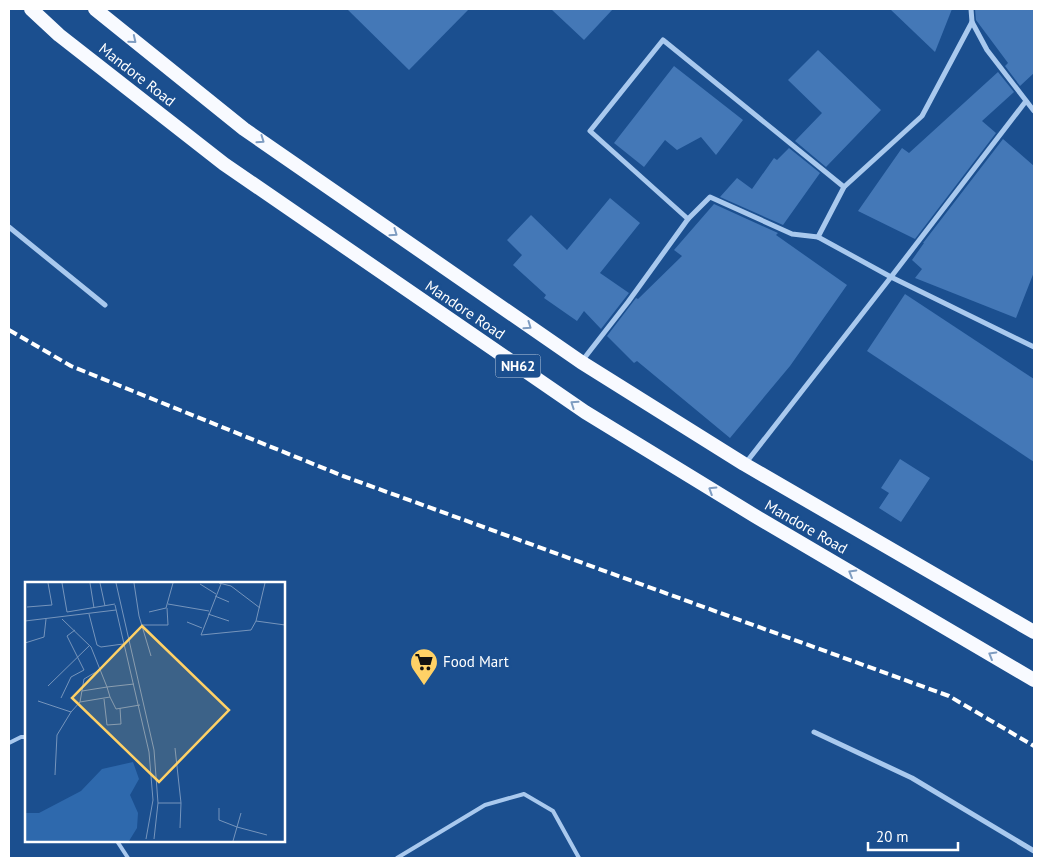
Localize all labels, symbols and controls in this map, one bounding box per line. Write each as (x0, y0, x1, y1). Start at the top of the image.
one-way arrow (127, 34, 136, 42)
street label: Mandore Road (95, 39, 179, 110)
one-way arrow (255, 134, 264, 144)
one-way arrow (388, 227, 398, 236)
street label: Mandore Road (422, 276, 509, 343)
one-way arrow (522, 320, 532, 329)
road number: NH62 (496, 354, 540, 378)
one-way arrow (570, 401, 580, 410)
one-way arrow (709, 486, 718, 496)
street label: Mandore Road (762, 495, 851, 558)
one-way arrow (848, 569, 857, 579)
inset map (25, 582, 285, 842)
supermarket icon: Food Mart (409, 647, 439, 686)
place label: Food Mart (443, 652, 509, 671)
one-way arrow (989, 652, 998, 662)
scale bar (868, 820, 958, 852)
text: 20 m (876, 827, 909, 846)

